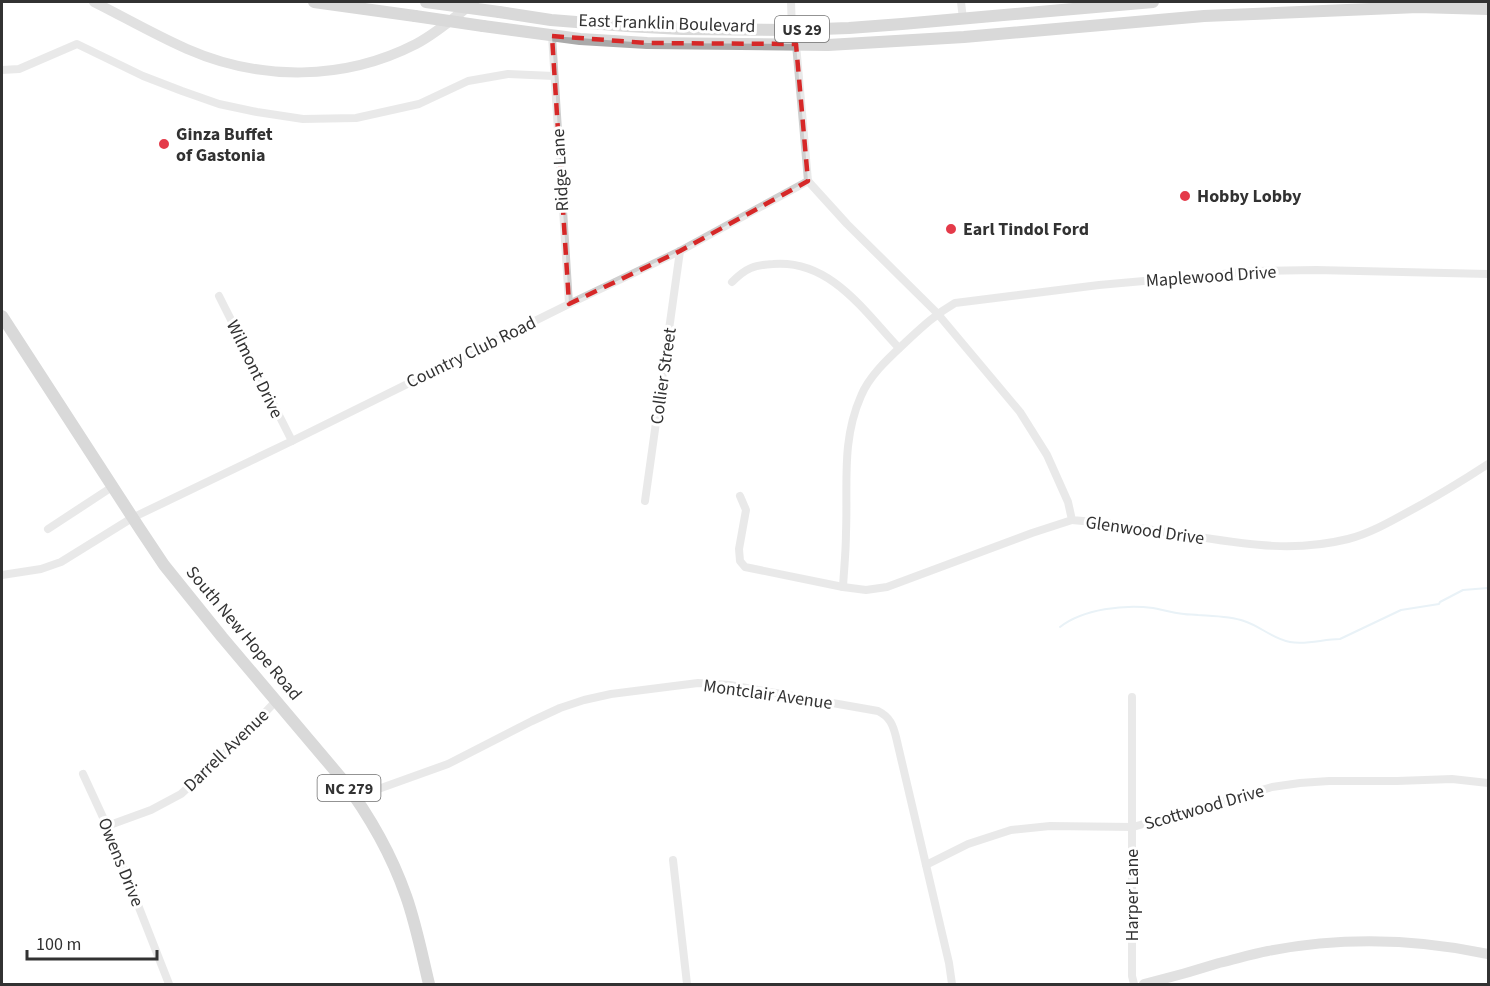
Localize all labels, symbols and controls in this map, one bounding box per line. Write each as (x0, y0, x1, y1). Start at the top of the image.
street label: East Franklin Boulevard (578, 8, 756, 39)
road number: US 29 (775, 16, 829, 42)
place label: Ginza Buffet of Gastonia (176, 122, 273, 168)
street label: Ridge Lane (546, 128, 575, 212)
marker: Ginza Buffet of Gastonia (157, 137, 171, 151)
place label: Hobby Lobby (1197, 184, 1302, 209)
marker: Hobby Lobby (1178, 189, 1192, 203)
place label: Earl Tindol Ford (963, 217, 1089, 242)
marker: Earl Tindol Ford (944, 222, 958, 236)
street label: Maplewood Drive (1145, 259, 1277, 294)
street label: Country Club Road (402, 310, 540, 395)
street label: Wilmont Drive (220, 316, 289, 423)
street label: Collier Street (644, 326, 683, 426)
street label: Glenwood Drive (1084, 510, 1206, 551)
street label: South New Hope Road (180, 561, 307, 706)
street label: Montclair Avenue (702, 673, 834, 716)
street label: Darrell Avenue (178, 703, 275, 797)
road number: NC 279 (318, 775, 380, 801)
street label: Scottwood Drive (1141, 778, 1267, 837)
street label: Owens Drive (91, 814, 150, 910)
street label: Harper Lane (1120, 849, 1145, 941)
scale bar (27, 923, 158, 961)
text: 100 m (36, 932, 81, 957)

